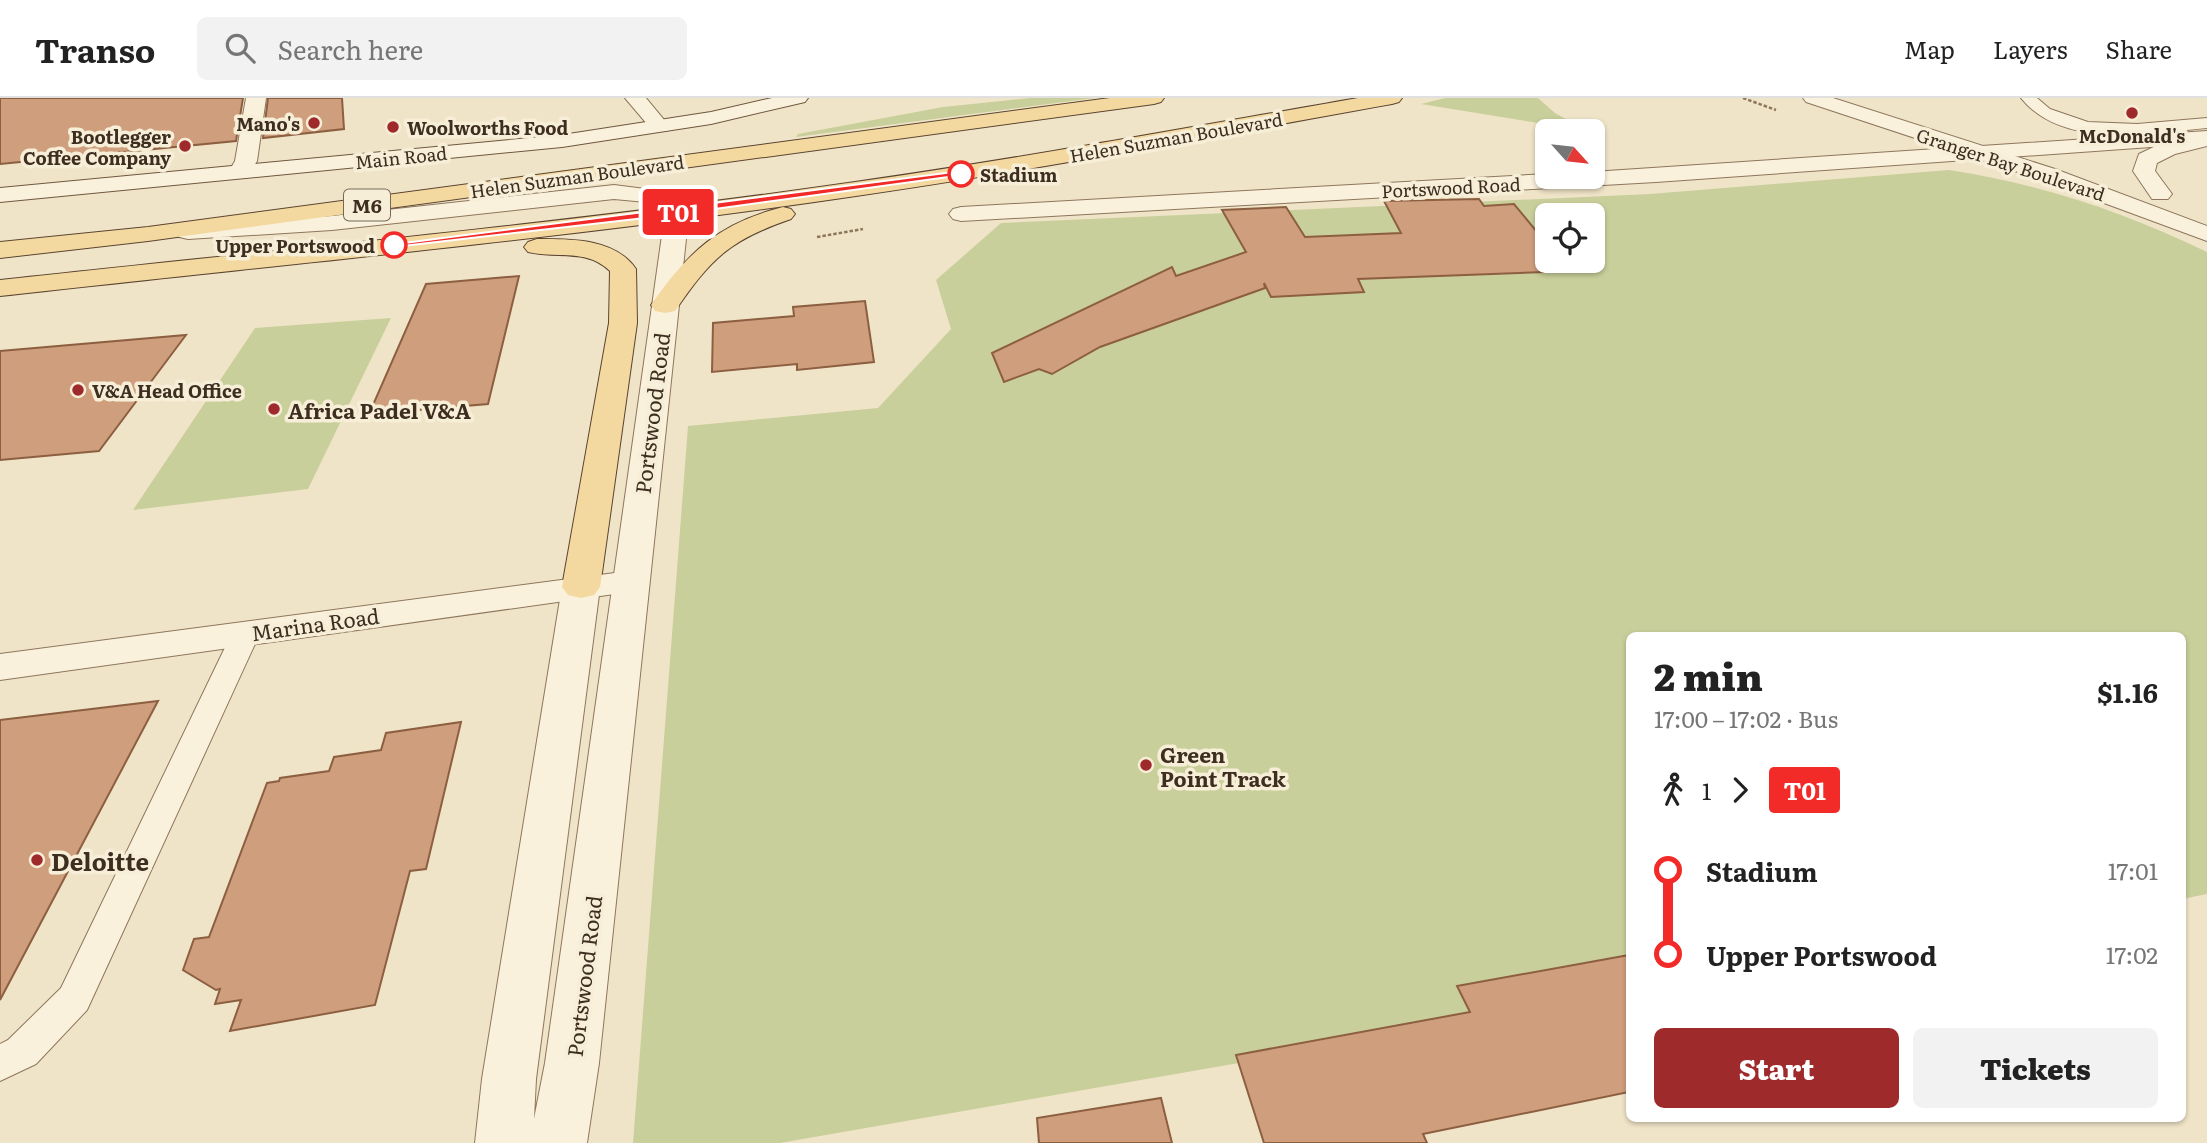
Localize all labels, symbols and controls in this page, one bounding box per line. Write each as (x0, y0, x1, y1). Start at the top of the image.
search box (197, 17, 687, 80)
text: Transo (35, 24, 155, 73)
icon: search (221, 29, 259, 67)
text: Search here (277, 29, 423, 68)
text: Map (1904, 31, 1955, 66)
text: Layers (1993, 31, 2067, 66)
text: Share (2105, 31, 2172, 66)
street label: Helen Suzman Boulevard (1067, 105, 1285, 169)
marker: McDonald's (2124, 105, 2140, 121)
place label: Mano's (236, 110, 300, 137)
place label: Woolworths Food (407, 114, 569, 141)
marker: Mano's (306, 115, 322, 131)
marker: Woolworths Food (385, 119, 401, 135)
north arrow (1535, 119, 1605, 189)
map controls (1535, 119, 1605, 273)
street label: Granger Bay Boulevard (1913, 121, 2109, 207)
place label: McDonald's (2079, 122, 2185, 149)
place label: Bootlegger Coffee Company (23, 123, 171, 171)
marker: Bootlegger Coffee Company (177, 138, 193, 154)
street label: Main Road (354, 139, 448, 175)
street label: Helen Suzman Boulevard (468, 148, 686, 204)
marker: Stadium (948, 161, 974, 187)
place label: Stadium (980, 161, 1057, 188)
street label: Portswood Road (1381, 170, 1521, 204)
line badge: T01 (638, 189, 718, 235)
road number: M6 (344, 190, 390, 220)
text: T01 (657, 194, 699, 229)
button: locate (1535, 203, 1605, 273)
place label: Upper Portswood (215, 232, 375, 259)
marker: Upper Portswood (381, 232, 407, 258)
street label: Portswood Road (626, 330, 676, 496)
place label: V&A Head Office (92, 377, 242, 404)
marker: V&A Head Office (70, 382, 86, 398)
place label: Africa Padel V&A (288, 394, 471, 425)
marker: Africa Padel V&A (266, 401, 282, 417)
street label: Marina Road (249, 599, 381, 647)
text: 2 min (1654, 646, 1763, 703)
text: $1.16 (2097, 672, 2158, 711)
text: 17:00 – 17:02 · Bus (1654, 701, 1838, 735)
place label: Green Point Track (1160, 738, 1287, 793)
marker: Green Point Track (1138, 757, 1154, 773)
icon: walk (1654, 771, 1692, 809)
icon: forward (1721, 771, 1759, 809)
text: T01 (1783, 772, 1826, 807)
text: 1 (1702, 773, 1711, 807)
place label: Deloitte (51, 843, 149, 878)
text: Stadium (1706, 851, 1818, 890)
marker: Deloitte (29, 852, 45, 868)
text: 17:01 (2108, 853, 2158, 887)
street label: Portswood Road (558, 893, 608, 1059)
text: Upper Portswood (1706, 935, 1937, 974)
text: 17:02 (2106, 937, 2158, 971)
button: Start (1654, 1028, 1899, 1108)
button: Tickets (1913, 1028, 2158, 1108)

